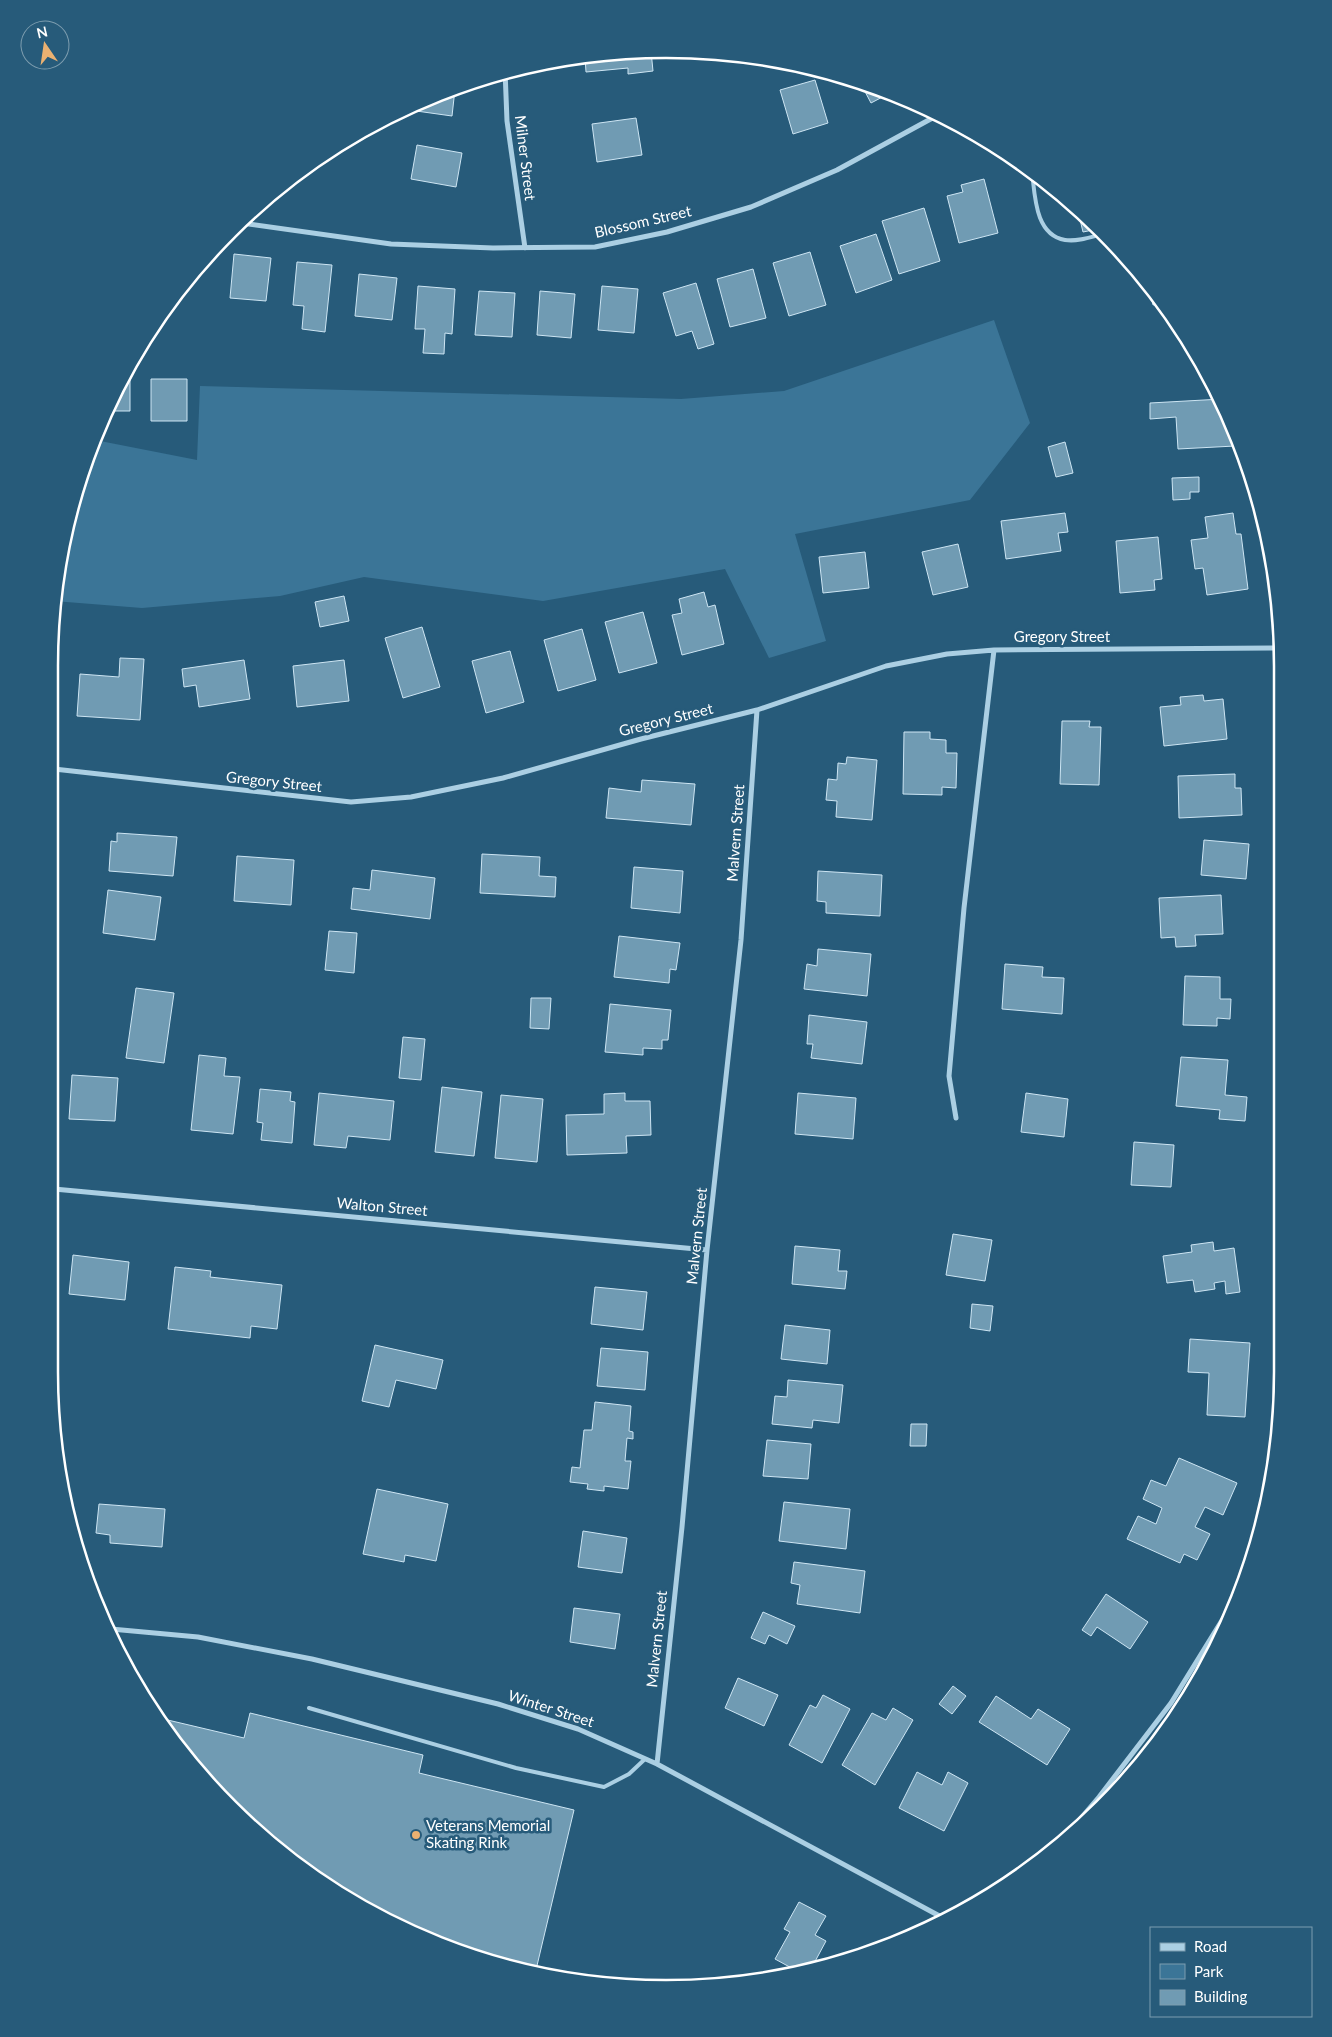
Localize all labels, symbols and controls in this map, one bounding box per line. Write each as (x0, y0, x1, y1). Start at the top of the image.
north arrow (20, 20, 70, 70)
text: N (35, 22, 49, 41)
street label: Milner Street (512, 114, 540, 202)
street label: Blossom Street (593, 201, 694, 241)
street label: Gregory Street (1014, 627, 1111, 645)
street label: Gregory Street (617, 699, 715, 739)
street label: Gregory Street (225, 767, 324, 795)
street label: Malvern Street (723, 783, 747, 882)
street label: Malvern Street (682, 1186, 710, 1285)
street label: Walton Street (336, 1193, 429, 1219)
street label: Malvern Street (642, 1589, 670, 1688)
street label: Winter Street (506, 1686, 597, 1731)
place label: Veterans Memorial Skating Rink (426, 1816, 550, 1851)
marker: Veterans Memorial Skating Rink (410, 1829, 422, 1841)
legend (1150, 1927, 1312, 2017)
text: Road (1194, 1937, 1227, 1955)
text: Park (1194, 1962, 1224, 1980)
text: Building (1194, 1987, 1247, 2005)

